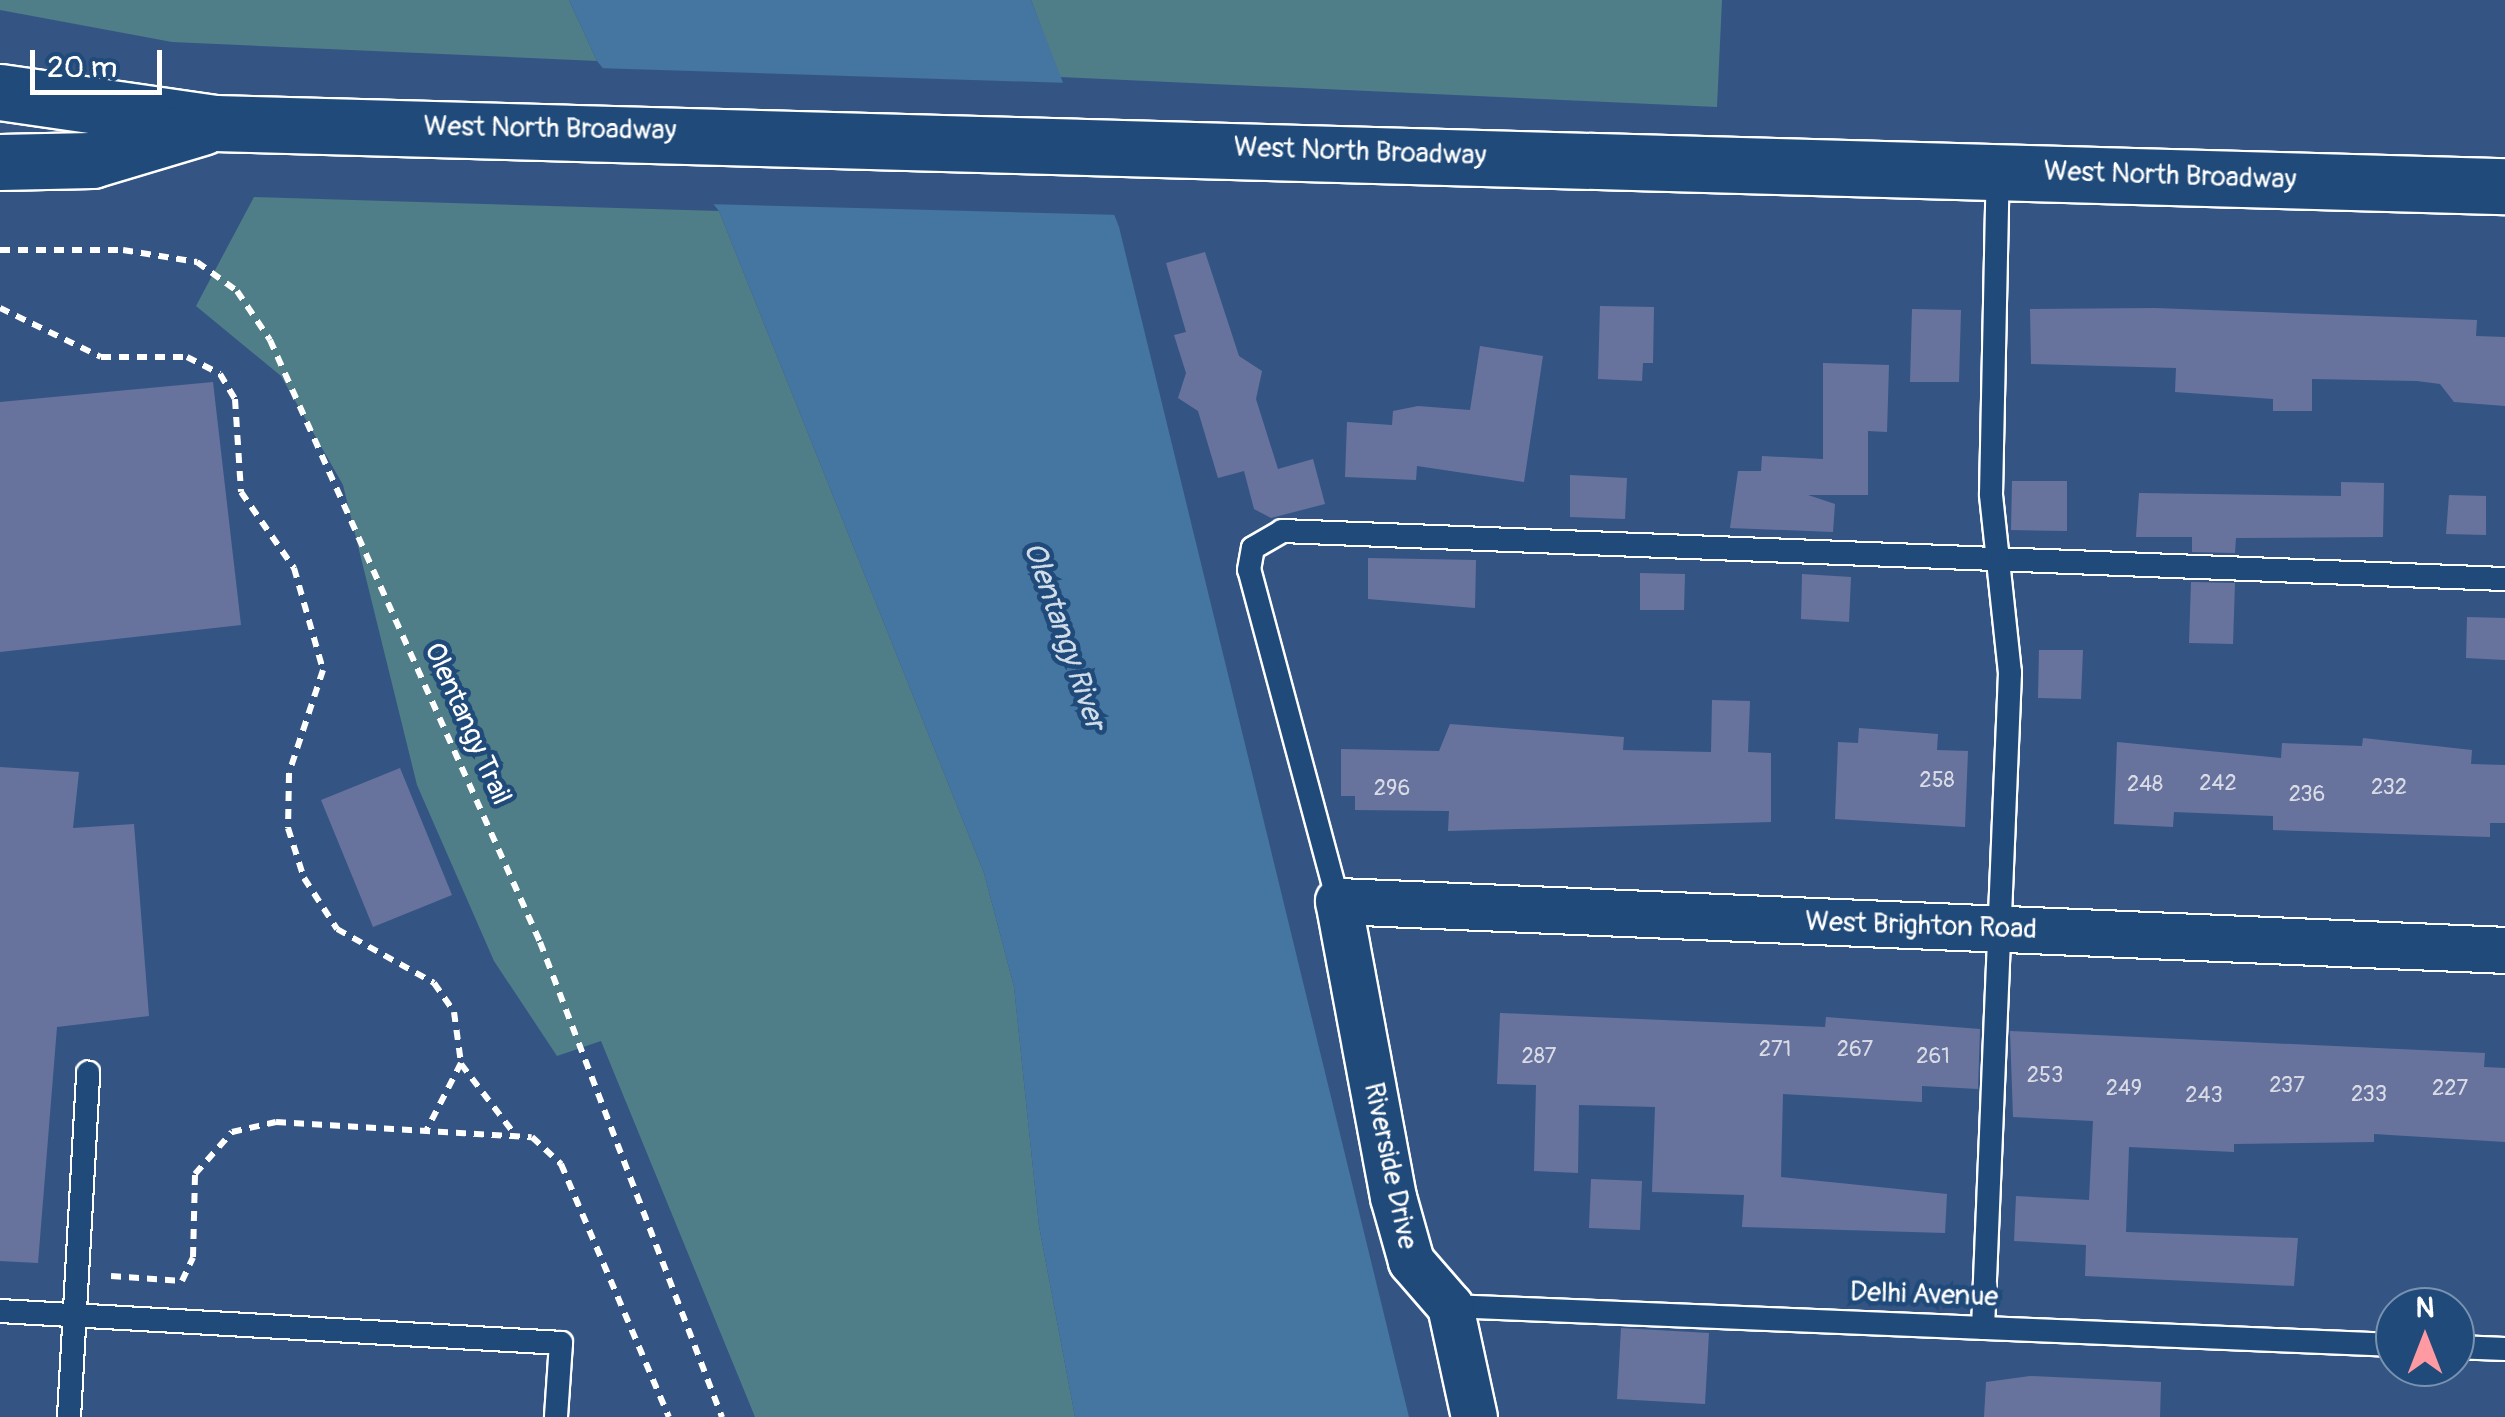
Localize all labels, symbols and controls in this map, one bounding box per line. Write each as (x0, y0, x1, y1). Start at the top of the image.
scale bar (35, 30, 168, 92)
text: 20 m (47, 49, 117, 86)
street label: West North Broadway (423, 110, 677, 148)
street label: West North Broadway (1233, 131, 1487, 173)
street label: West North Broadway (2043, 155, 2297, 197)
water label: Olentangy River (1015, 537, 1113, 735)
street label: Olentangy Trail (416, 638, 518, 810)
house number: 258 (1919, 768, 1955, 794)
house number: 242 (2199, 771, 2237, 797)
house number: 248 (2127, 772, 2163, 798)
house number: 232 (2371, 775, 2407, 801)
house number: 296 (1374, 776, 1410, 802)
house number: 236 (2289, 782, 2325, 808)
street label: West Brighton Road (1805, 905, 2037, 947)
house number: 271 (1759, 1037, 1791, 1063)
house number: 267 (1837, 1037, 1873, 1063)
house number: 287 (1521, 1044, 1557, 1070)
house number: 261 (1916, 1044, 1950, 1070)
house number: 253 (2027, 1063, 2063, 1089)
house number: 237 (2269, 1073, 2305, 1099)
house number: 249 (2106, 1076, 2142, 1102)
house number: 227 (2432, 1076, 2468, 1102)
street label: Riverside Drive (1356, 1080, 1424, 1252)
house number: 233 (2351, 1082, 2387, 1108)
house number: 243 (2185, 1083, 2223, 1109)
street label: Delhi Avenue (1849, 1276, 1999, 1314)
north arrow (2375, 1287, 2475, 1387)
text: N (2416, 1291, 2434, 1326)

